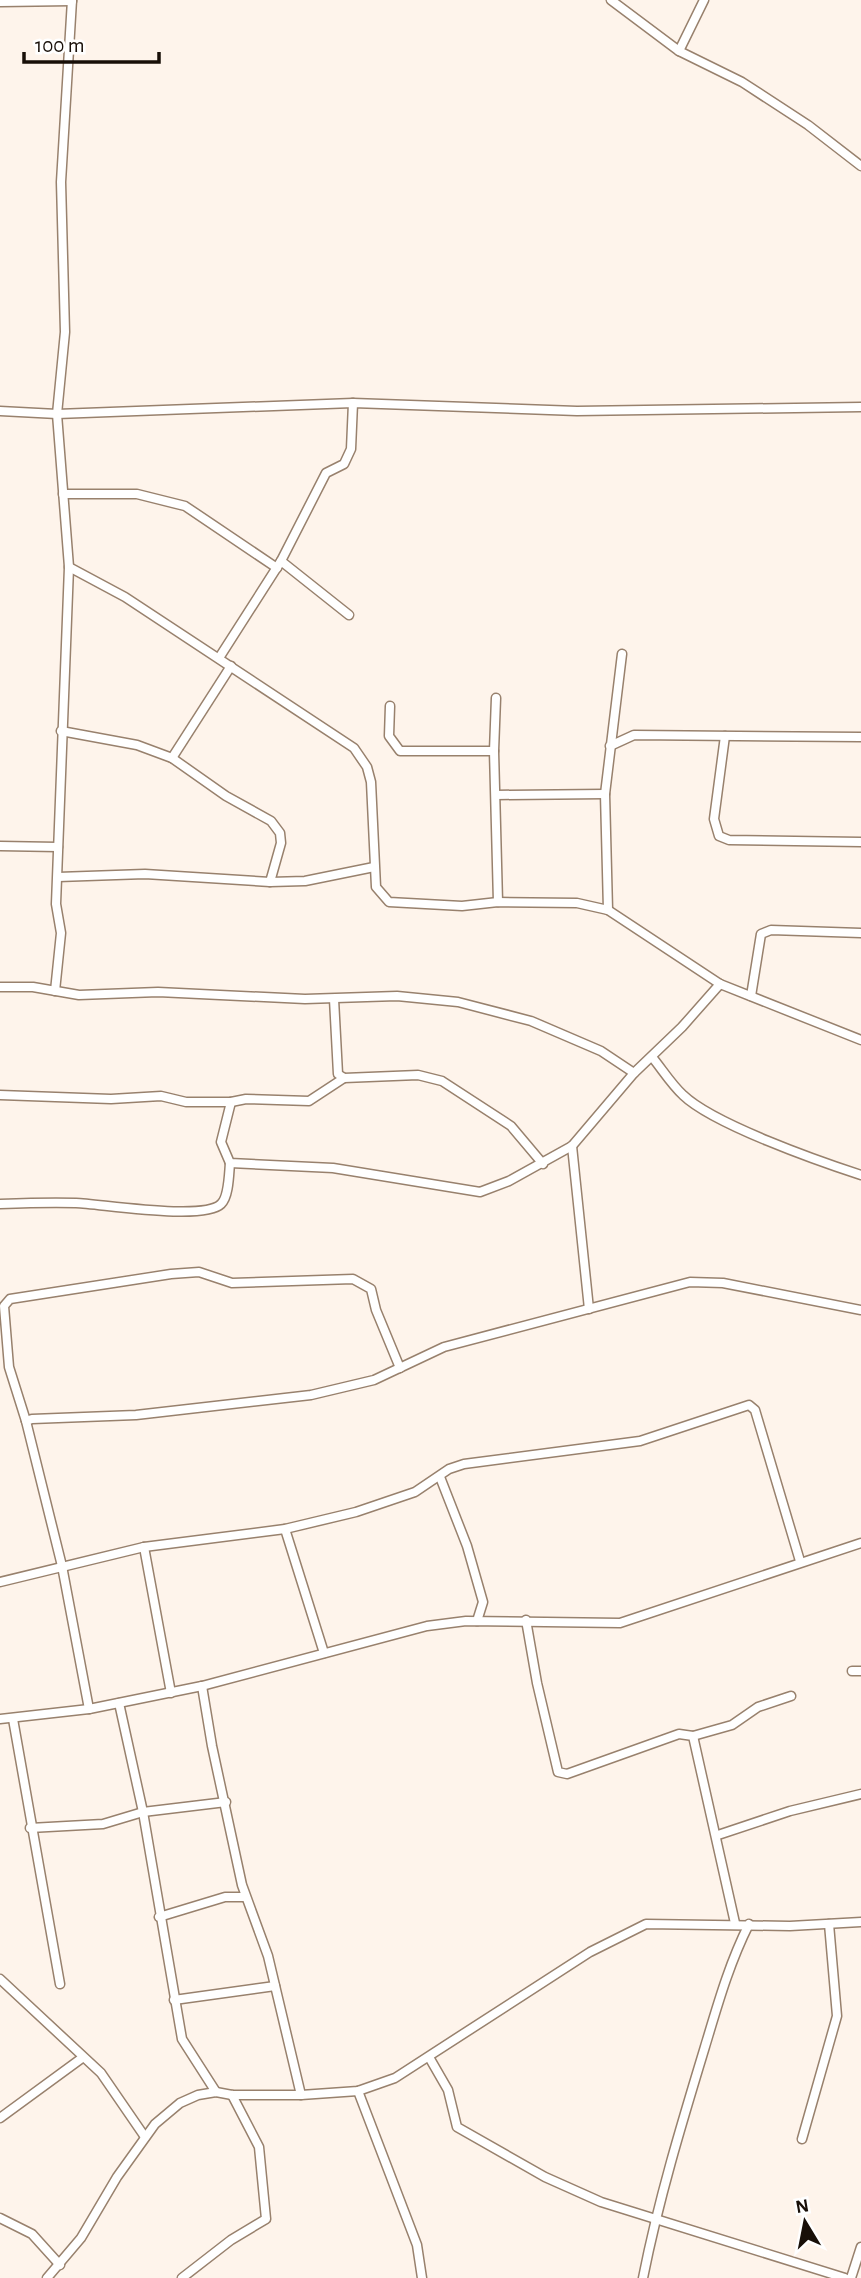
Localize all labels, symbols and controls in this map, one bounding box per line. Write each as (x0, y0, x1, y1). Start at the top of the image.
scale bar (24, 21, 159, 65)
text: 100 m (35, 35, 85, 56)
north arrow (770, 2187, 840, 2257)
text: N (794, 2196, 810, 2217)

